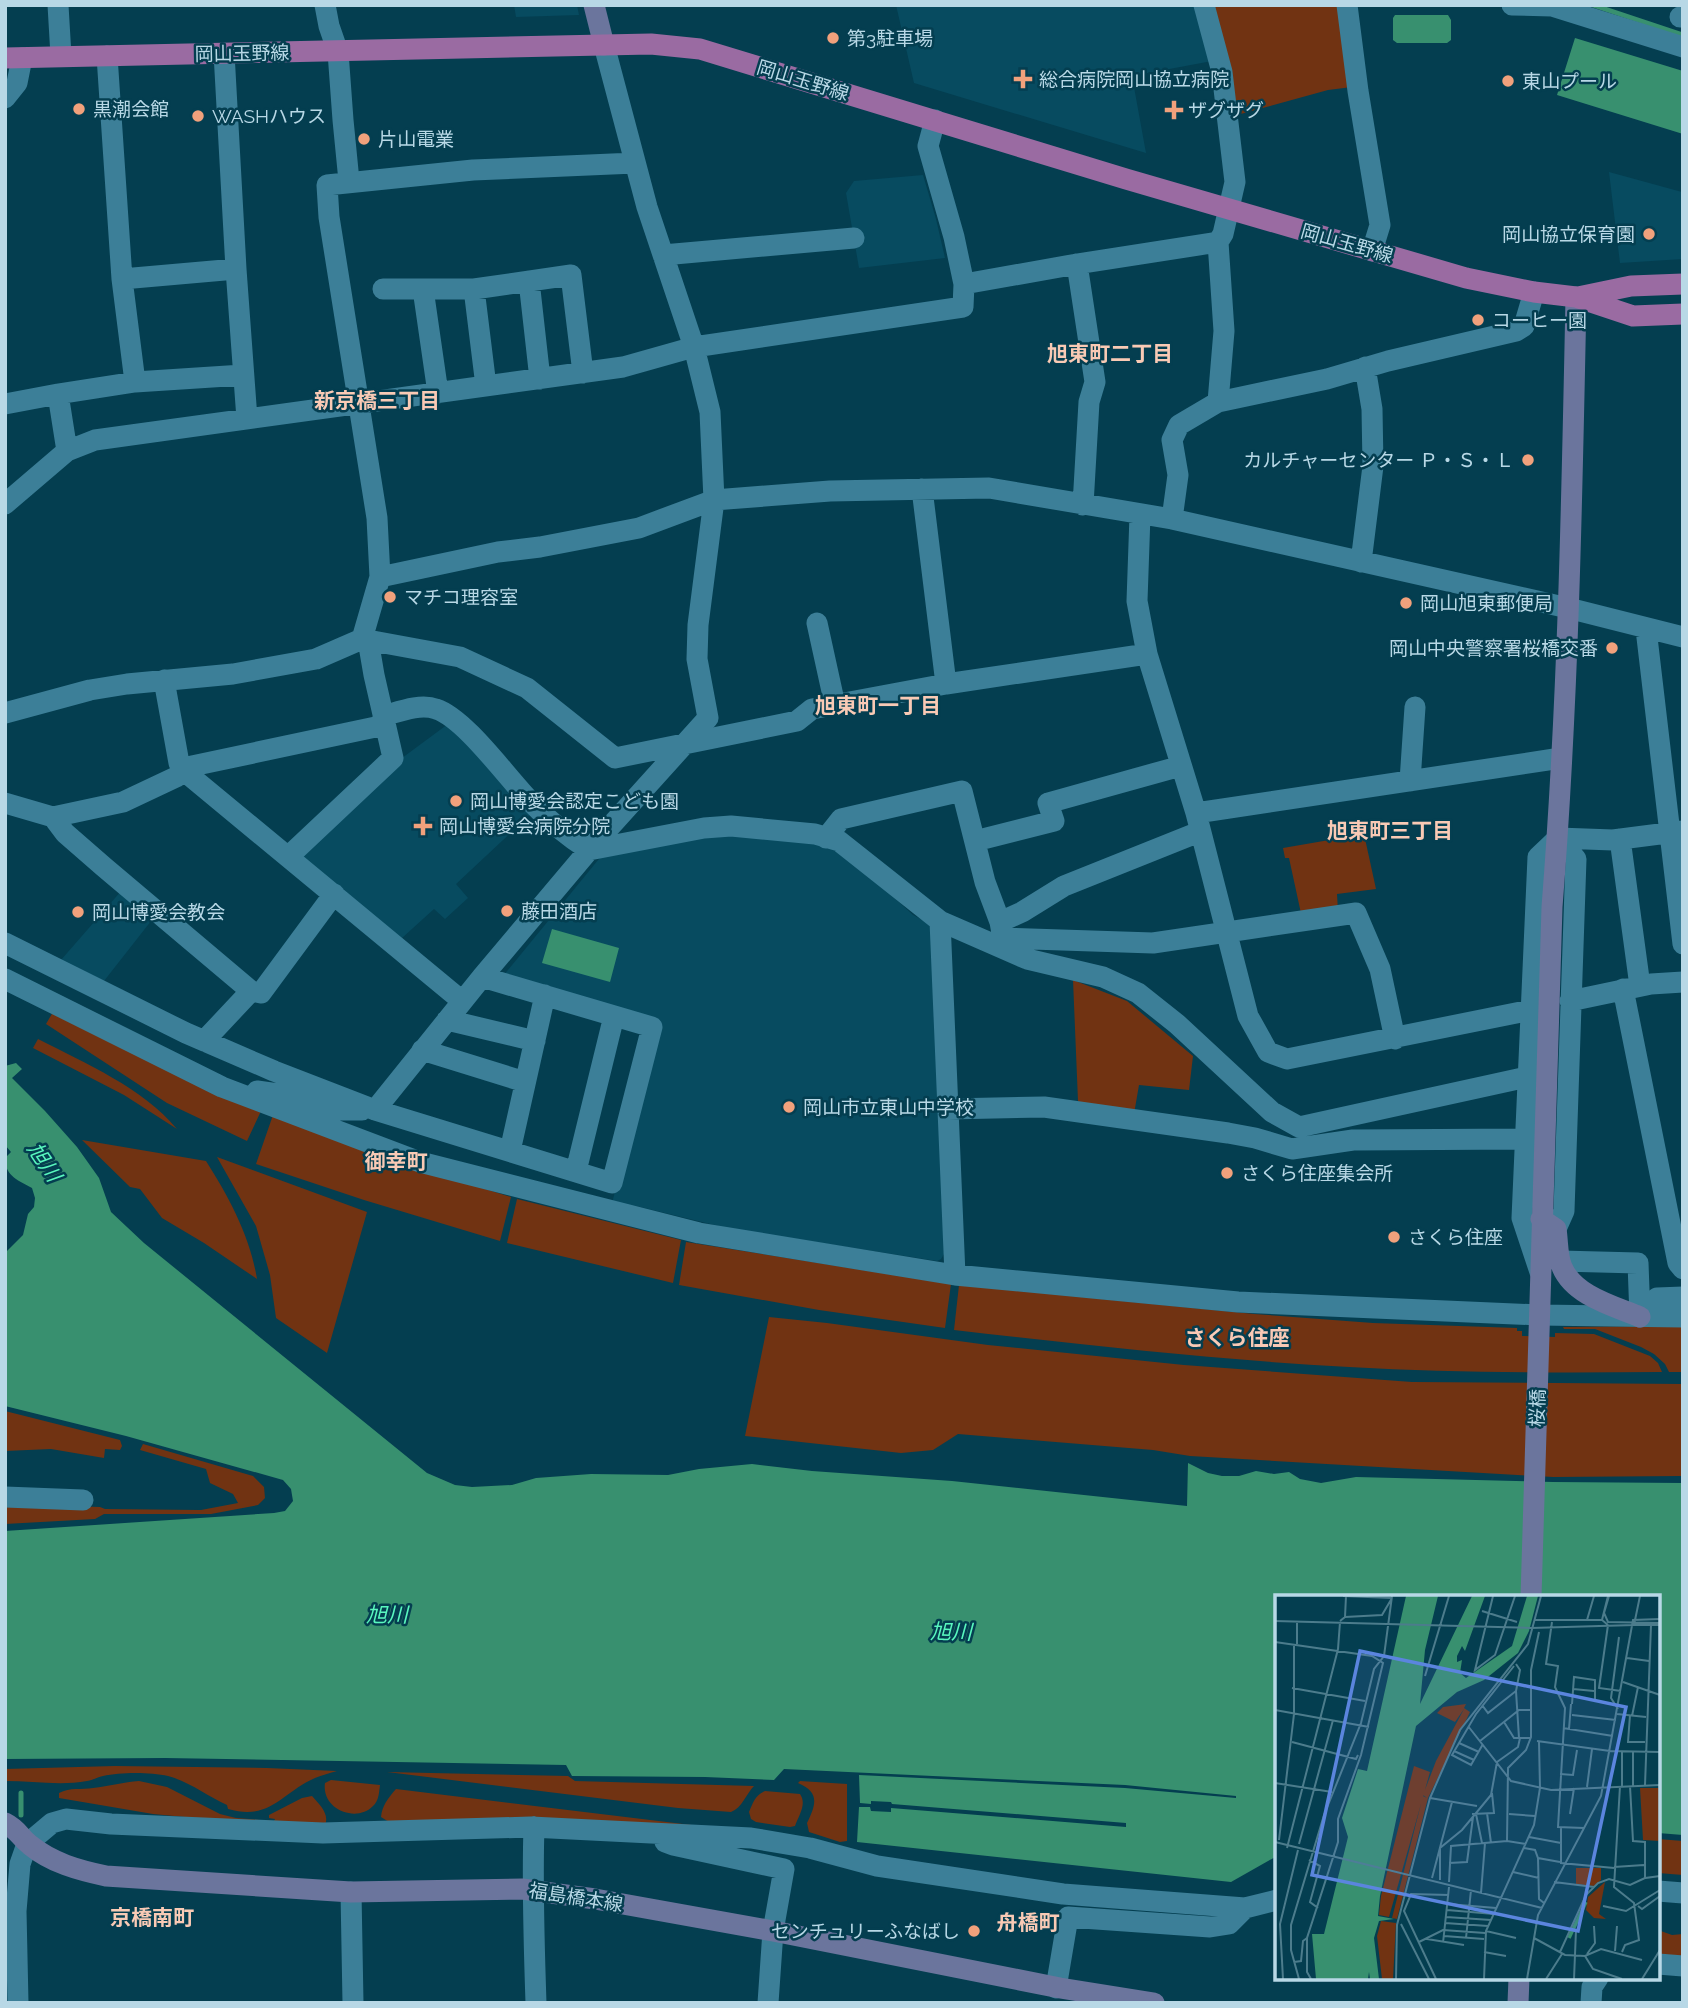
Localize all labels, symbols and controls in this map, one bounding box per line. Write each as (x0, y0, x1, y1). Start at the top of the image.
place label: 第3駐車場 (847, 27, 933, 49)
marker: 第3駐車場 (825, 30, 841, 46)
street label: 岡山玉野線 (194, 41, 290, 65)
street label: 岡山玉野線 (754, 56, 852, 104)
place label: 総合病院岡山協立病院 (1039, 68, 1229, 90)
marker: 総合病院岡山協立病院 (1013, 69, 1033, 89)
place label: 東山プール (1522, 70, 1617, 92)
marker: 東山プール (1500, 73, 1516, 89)
place label: 黒潮会館 (93, 98, 169, 120)
place label: ザグザグ (1188, 99, 1264, 121)
marker: 黒潮会館 (71, 101, 87, 117)
marker: ザグザグ (1166, 102, 1182, 118)
place label: WASHハウス (212, 105, 326, 127)
marker: WASHハウス (190, 108, 206, 124)
place label: 片山電業 (378, 128, 454, 150)
marker: 片山電業 (356, 131, 372, 147)
street label: 岡山玉野線 (1298, 219, 1396, 267)
place label: 岡山協立保育園 (1502, 223, 1635, 245)
marker: 岡山協立保育園 (1641, 226, 1657, 242)
place label: コーヒー園 (1492, 309, 1587, 331)
marker: コーヒー園 (1470, 312, 1486, 328)
district label: 旭東町二丁目 (1047, 341, 1173, 366)
district label: 新京橋三丁目 (314, 388, 440, 413)
place label: カルチャーセンター Ｐ・Ｓ・Ｌ (1243, 449, 1514, 471)
marker: カルチャーセンター Ｐ・Ｓ・Ｌ (1520, 452, 1536, 468)
place label: マチコ理容室 (404, 586, 518, 608)
marker: マチコ理容室 (382, 589, 398, 605)
place label: 岡山旭東郵便局 (1420, 592, 1553, 614)
marker: 岡山旭東郵便局 (1398, 595, 1414, 611)
place label: 岡山中央警察署桜橋交番 (1389, 637, 1598, 659)
marker: 岡山中央警察署桜橋交番 (1604, 640, 1620, 656)
district label: 旭東町一丁目 (815, 693, 941, 718)
place label: 岡山博愛会認定こども園 (470, 790, 679, 812)
marker: 岡山博愛会認定こども園 (448, 793, 464, 809)
place label: 岡山博愛会病院分院 (439, 815, 610, 837)
marker: 岡山博愛会病院分院 (413, 816, 433, 836)
district label: 旭東町三丁目 (1327, 818, 1453, 843)
place label: 藤田酒店 (521, 900, 597, 922)
place label: 岡山博愛会教会 (92, 901, 225, 923)
marker: 藤田酒店 (499, 903, 515, 919)
marker: 岡山博愛会教会 (70, 904, 86, 920)
place label: 岡山市立東山中学校 (803, 1096, 974, 1118)
marker: 岡山市立東山中学校 (781, 1099, 797, 1115)
water label: 旭川 (22, 1137, 68, 1188)
district label: 御幸町 (365, 1149, 428, 1174)
place label: さくら住座集会所 (1241, 1162, 1393, 1184)
marker: さくら住座集会所 (1219, 1165, 1235, 1181)
place label: さくら住座 (1408, 1226, 1503, 1248)
marker: さくら住座 (1386, 1229, 1402, 1245)
district label: さくら住座 (1185, 1325, 1290, 1350)
street label: 桜橋 (1525, 1389, 1549, 1427)
inset map (1275, 1595, 1660, 1980)
water label: 旭川 (366, 1602, 410, 1627)
water label: 旭川 (930, 1619, 974, 1644)
street label: 福島橋本線 (527, 1879, 625, 1915)
district label: 京橋南町 (110, 1905, 194, 1930)
district label: 舟橋町 (997, 1910, 1060, 1935)
place label: センチュリーふなばし (771, 1920, 960, 1942)
marker: センチュリーふなばし (966, 1923, 982, 1939)

